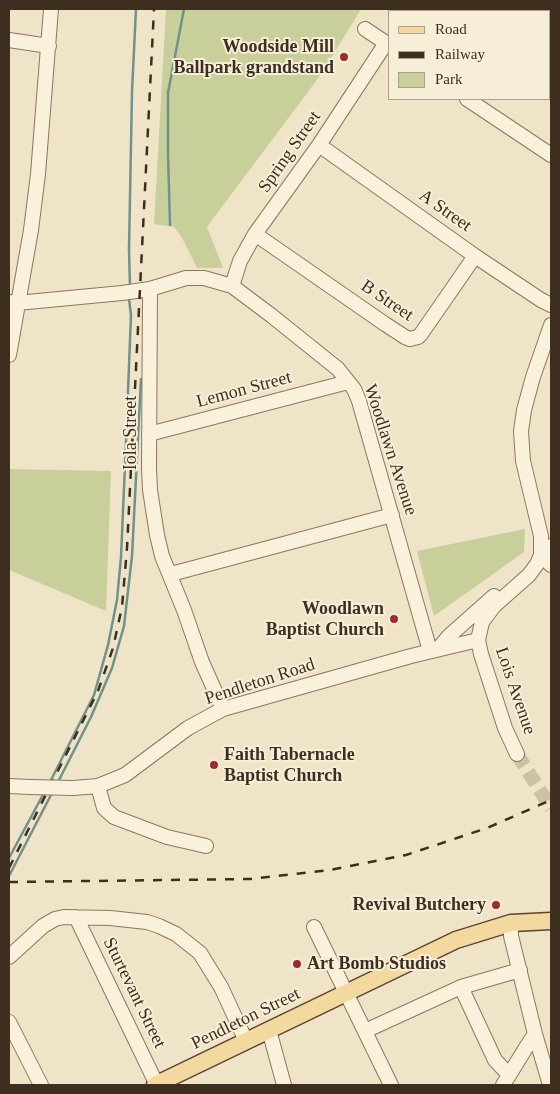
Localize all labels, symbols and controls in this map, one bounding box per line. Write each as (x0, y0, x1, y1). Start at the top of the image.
legend (388, 10, 550, 100)
text: Road (435, 21, 467, 37)
place label: Woodside Mill Ballpark grandstand (173, 36, 334, 78)
text: Railway (435, 46, 485, 62)
marker: Woodside Mill Ballpark grandstand (338, 51, 350, 63)
text: Park (435, 71, 463, 87)
street label: Spring Street (254, 107, 326, 197)
street label: A Street (414, 185, 476, 237)
street label: B Street (357, 276, 417, 326)
street label: Lemon Street (194, 367, 294, 413)
street label: Woodlawn Avenue (359, 382, 421, 518)
street label: Iola Street (120, 396, 142, 470)
place label: Woodlawn Baptist Church (266, 598, 384, 640)
marker: Woodlawn Baptist Church (388, 613, 400, 625)
street label: Lois Avenue (490, 644, 540, 738)
street label: Pendleton Road (202, 654, 318, 710)
place label: Faith Tabernacle Baptist Church (224, 744, 355, 786)
marker: Faith Tabernacle Baptist Church (208, 759, 220, 771)
place label: Revival Butchery (353, 894, 486, 916)
marker: Revival Butchery (490, 899, 502, 911)
street label: Sturtevant Street (98, 934, 170, 1052)
place label: Art Bomb Studios (307, 953, 446, 975)
marker: Art Bomb Studios (291, 958, 303, 970)
street label: Pendleton Street (188, 983, 304, 1055)

